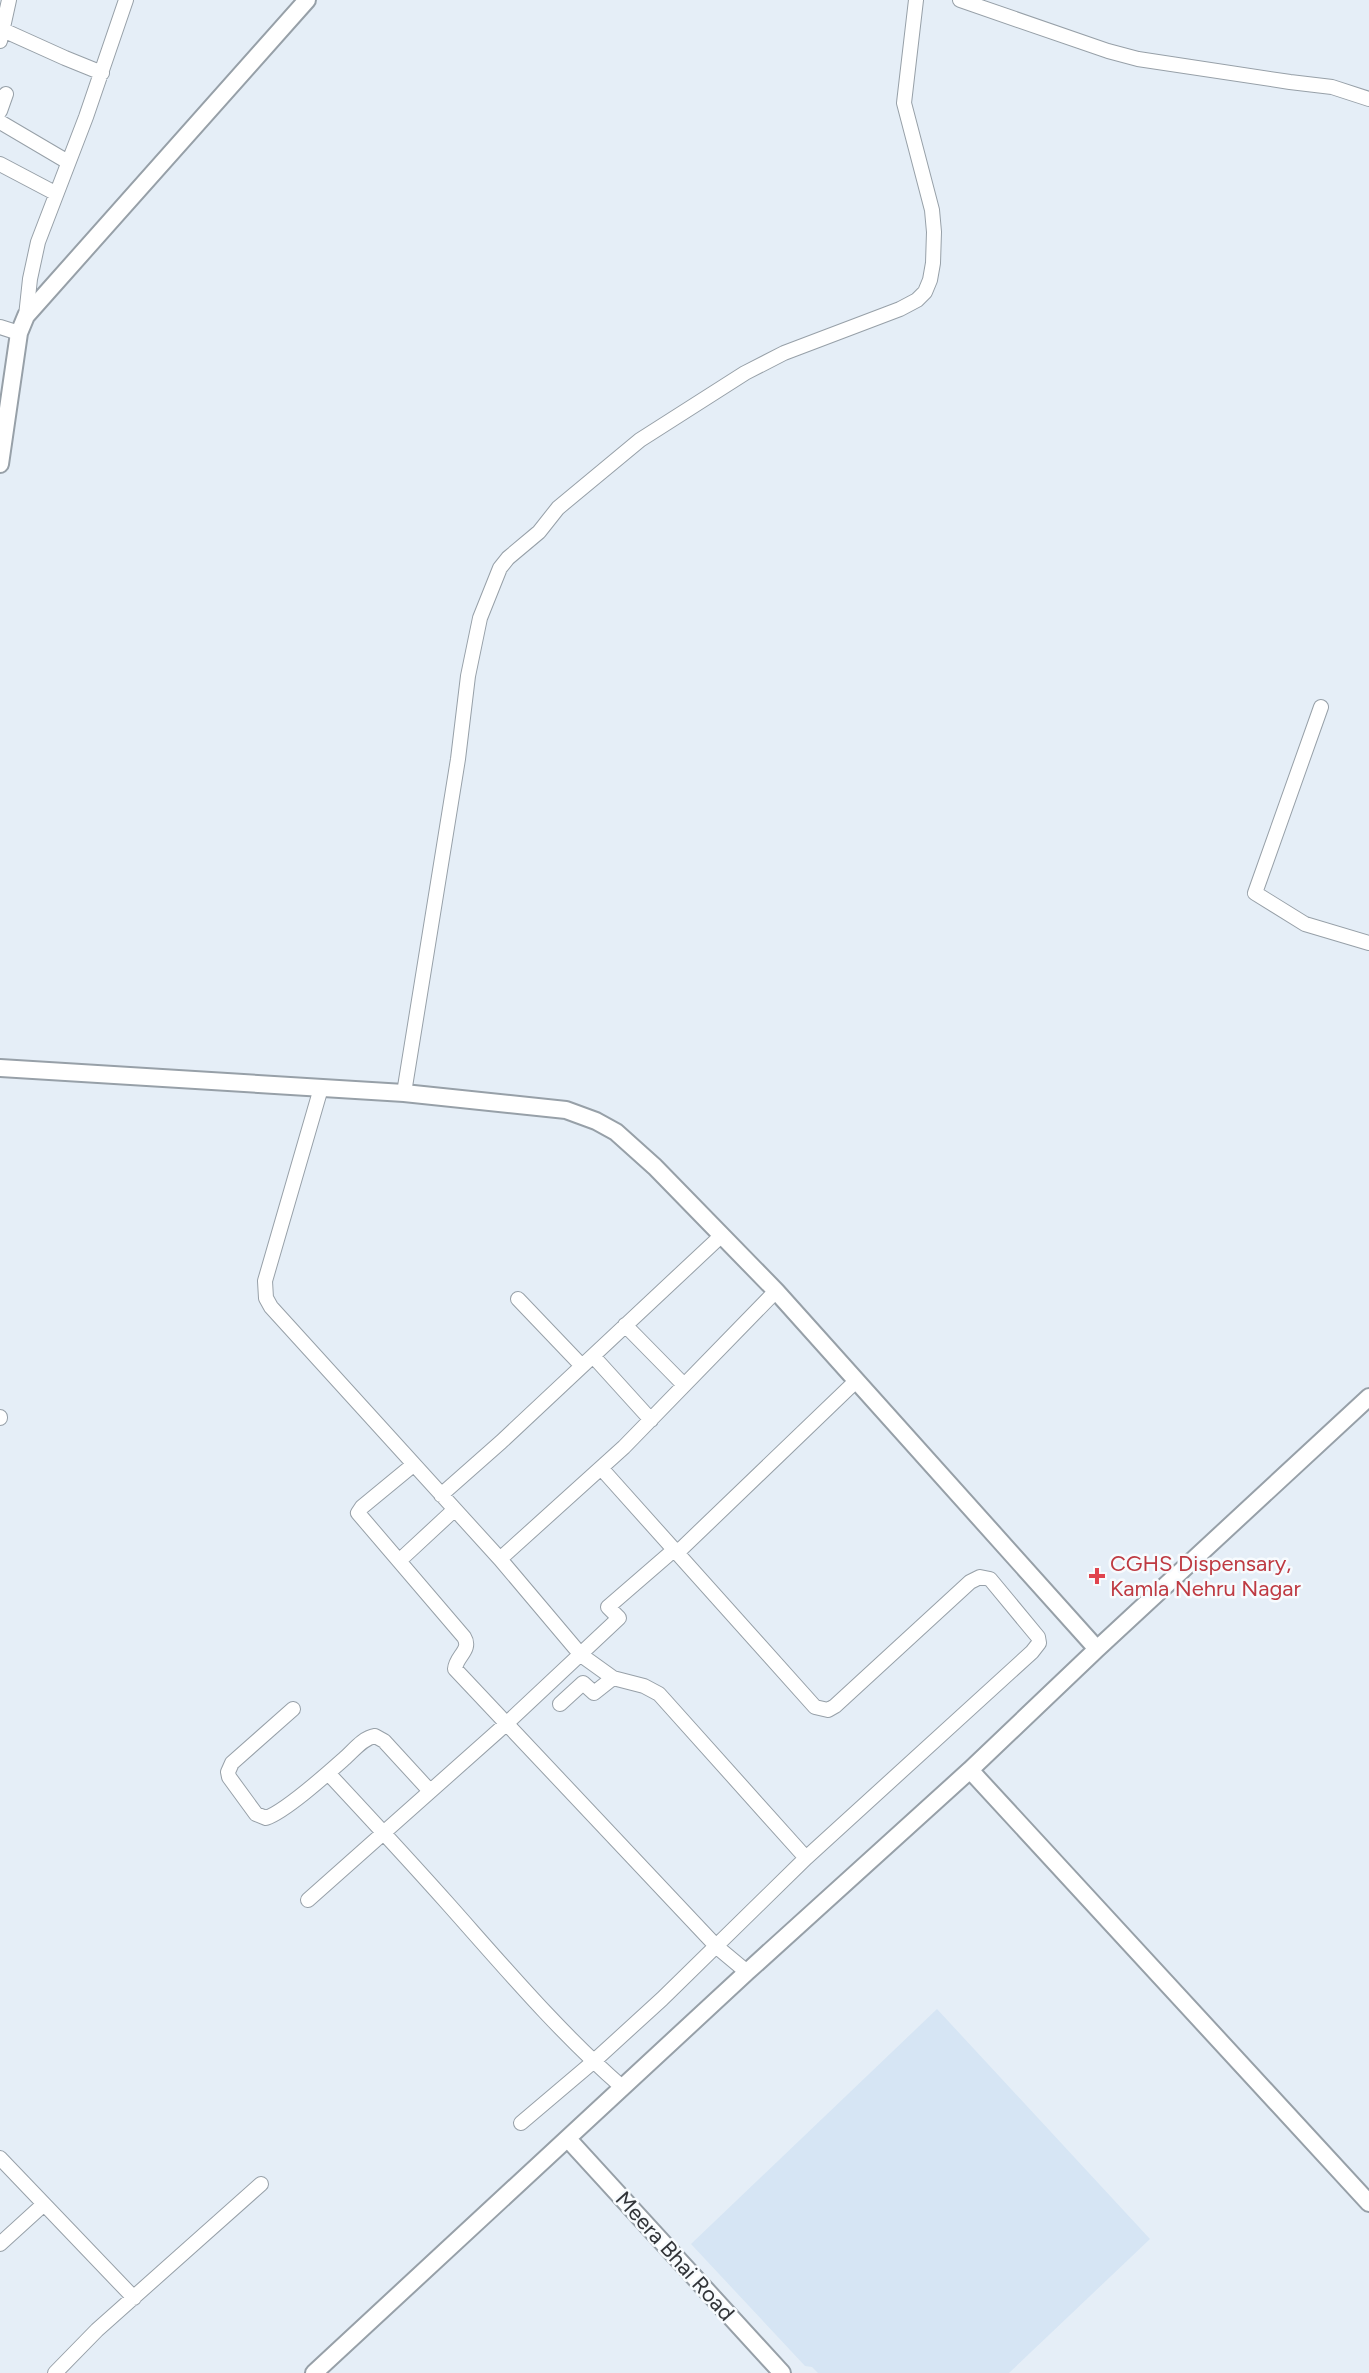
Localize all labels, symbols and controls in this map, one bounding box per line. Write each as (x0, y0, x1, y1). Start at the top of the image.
place label: CGHS Dispensary, Kamla Nehru Nagar (1110, 1550, 1302, 1602)
marker: CGHS Dispensary, Kamla Nehru Nagar (1088, 1567, 1106, 1585)
street label: Meera Bhai Road (610, 2186, 740, 2326)

